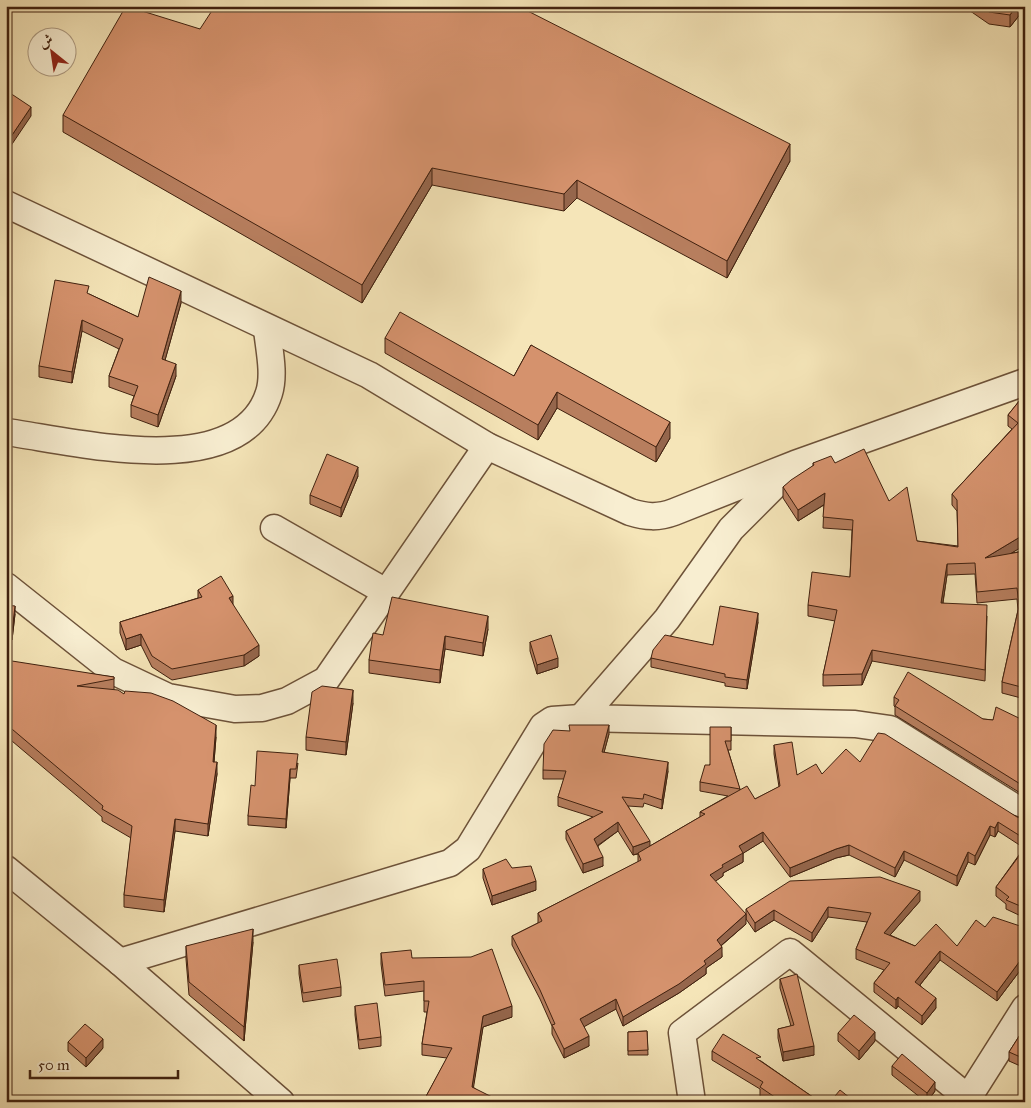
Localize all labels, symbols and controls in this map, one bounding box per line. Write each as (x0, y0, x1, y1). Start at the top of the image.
north arrow (28, 28, 78, 78)
text: ش (35, 30, 56, 52)
scale bar (30, 1048, 178, 1080)
text: 50 m (38, 1056, 70, 1074)

